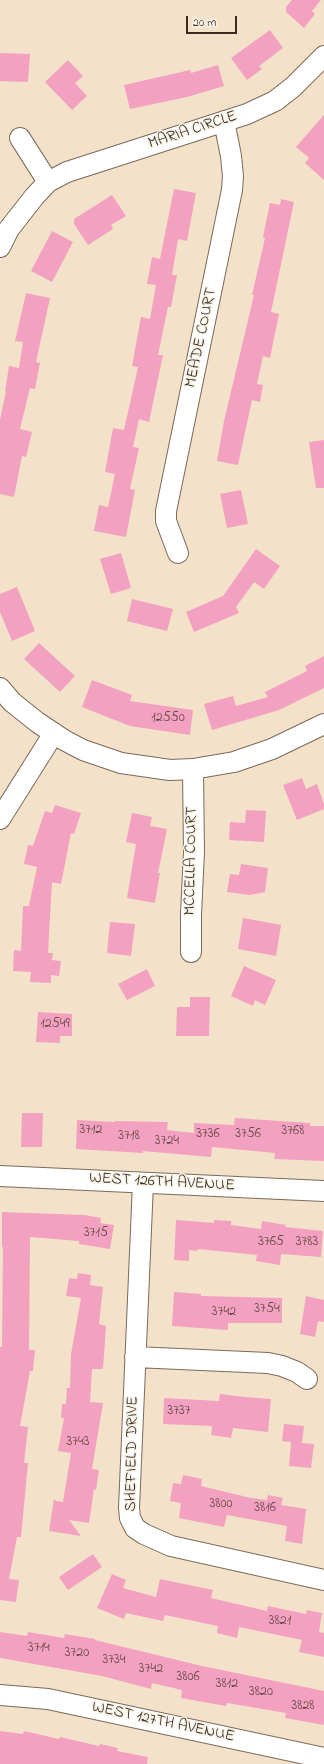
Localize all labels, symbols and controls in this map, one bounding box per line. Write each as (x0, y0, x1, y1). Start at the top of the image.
scale bar (188, 8, 239, 34)
text: 20 m (193, 14, 216, 32)
street label: MARIA CIRCLE (146, 108, 240, 154)
street label: MEADE COURT (182, 286, 222, 390)
house number: 12550 (151, 711, 185, 727)
street label: MCCELLA COURT (181, 806, 203, 916)
house number: 12549 (40, 1017, 70, 1033)
house number: 3712 (80, 1123, 102, 1139)
house number: 3768 (282, 1124, 304, 1140)
house number: 3736 (196, 1127, 220, 1143)
house number: 3756 (235, 1127, 261, 1143)
house number: 3718 (118, 1129, 140, 1145)
house number: 3724 (155, 1134, 179, 1150)
street label: WEST 126TH AVENUE (89, 1170, 235, 1196)
house number: 3715 (84, 1226, 108, 1242)
house number: 3765 (258, 1235, 284, 1251)
house number: 3783 (296, 1235, 318, 1251)
house number: 3754 (254, 1302, 280, 1318)
house number: 3742 (212, 1305, 236, 1321)
street label: SHEFIELD DRIVE (122, 1396, 144, 1512)
house number: 3737 (167, 1404, 191, 1420)
house number: 3743 (66, 1435, 90, 1451)
house number: 3800 (209, 1497, 233, 1513)
house number: 3816 (254, 1501, 276, 1517)
house number: 3821 (269, 1614, 291, 1630)
house number: 3714 (28, 1641, 50, 1657)
house number: 3720 (65, 1646, 89, 1662)
house number: 3734 (102, 1653, 126, 1669)
house number: 3742 (139, 1662, 163, 1678)
house number: 3806 (176, 1670, 200, 1686)
house number: 3812 (216, 1677, 238, 1693)
house number: 3820 (249, 1685, 273, 1701)
street label: WEST 127TH AVENUE (90, 1699, 236, 1747)
house number: 3828 (291, 1699, 315, 1715)

